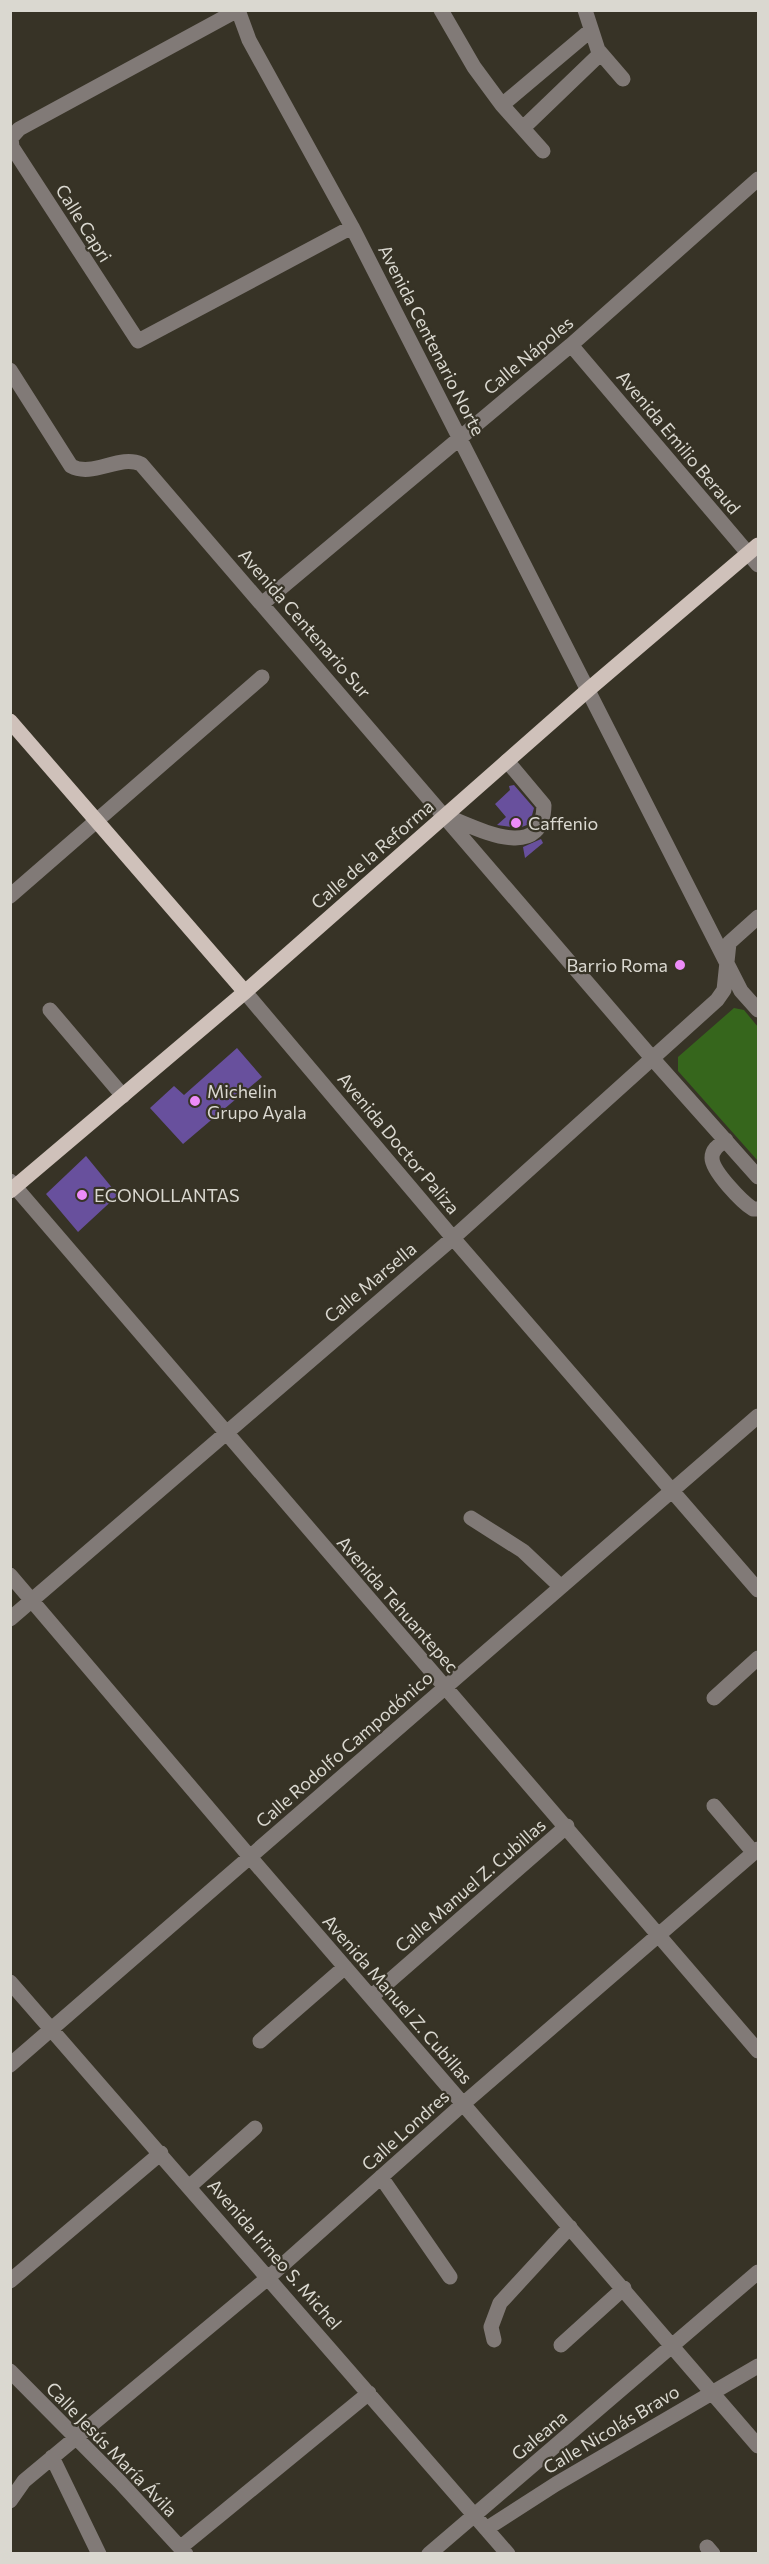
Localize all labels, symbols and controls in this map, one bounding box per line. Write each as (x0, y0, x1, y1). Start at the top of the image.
street label: Calle Capri (51, 180, 117, 266)
street label: Avenida Centenario Norte (374, 241, 490, 439)
street label: Calle Nápoles (479, 311, 577, 399)
street label: Avenida Emilio Beraud (612, 366, 746, 518)
street label: Avenida Centenario Sur (234, 544, 376, 702)
street label: Calle de la Reforma (306, 795, 438, 913)
place label: Caffenio (528, 812, 598, 834)
marker: Caffenio (509, 816, 523, 830)
place label: Barrio Roma (566, 954, 668, 976)
marker: Barrio Roma (673, 958, 687, 972)
street label: Avenida Doctor Paliza (333, 1068, 465, 1218)
place label: Michelin Grupo Ayala (207, 1080, 307, 1123)
marker: Michelin Grupo Ayala (188, 1094, 202, 1108)
place label: ECONOLLANTAS (94, 1184, 240, 1206)
marker: ECONOLLANTAS (75, 1188, 89, 1202)
street label: Calle Marsella (319, 1237, 421, 1327)
street label: Avenida Tehuantepec (333, 1531, 463, 1677)
street label: Calle Rodolfo Campodónico (251, 1666, 437, 1832)
street label: Calle Manuel Z. Cubillas (390, 1814, 550, 1956)
street label: Avenida Manuel Z. Cubillas (319, 1910, 477, 2088)
street label: Calle Londres (357, 2085, 453, 2175)
street label: Avenida Irineo S. Michel (204, 2174, 346, 2334)
street label: Calle Jesús María Ávila (42, 2377, 182, 2521)
street label: Calle Nicolás Bravo (539, 2380, 683, 2478)
street label: Galeana (507, 2405, 571, 2465)

